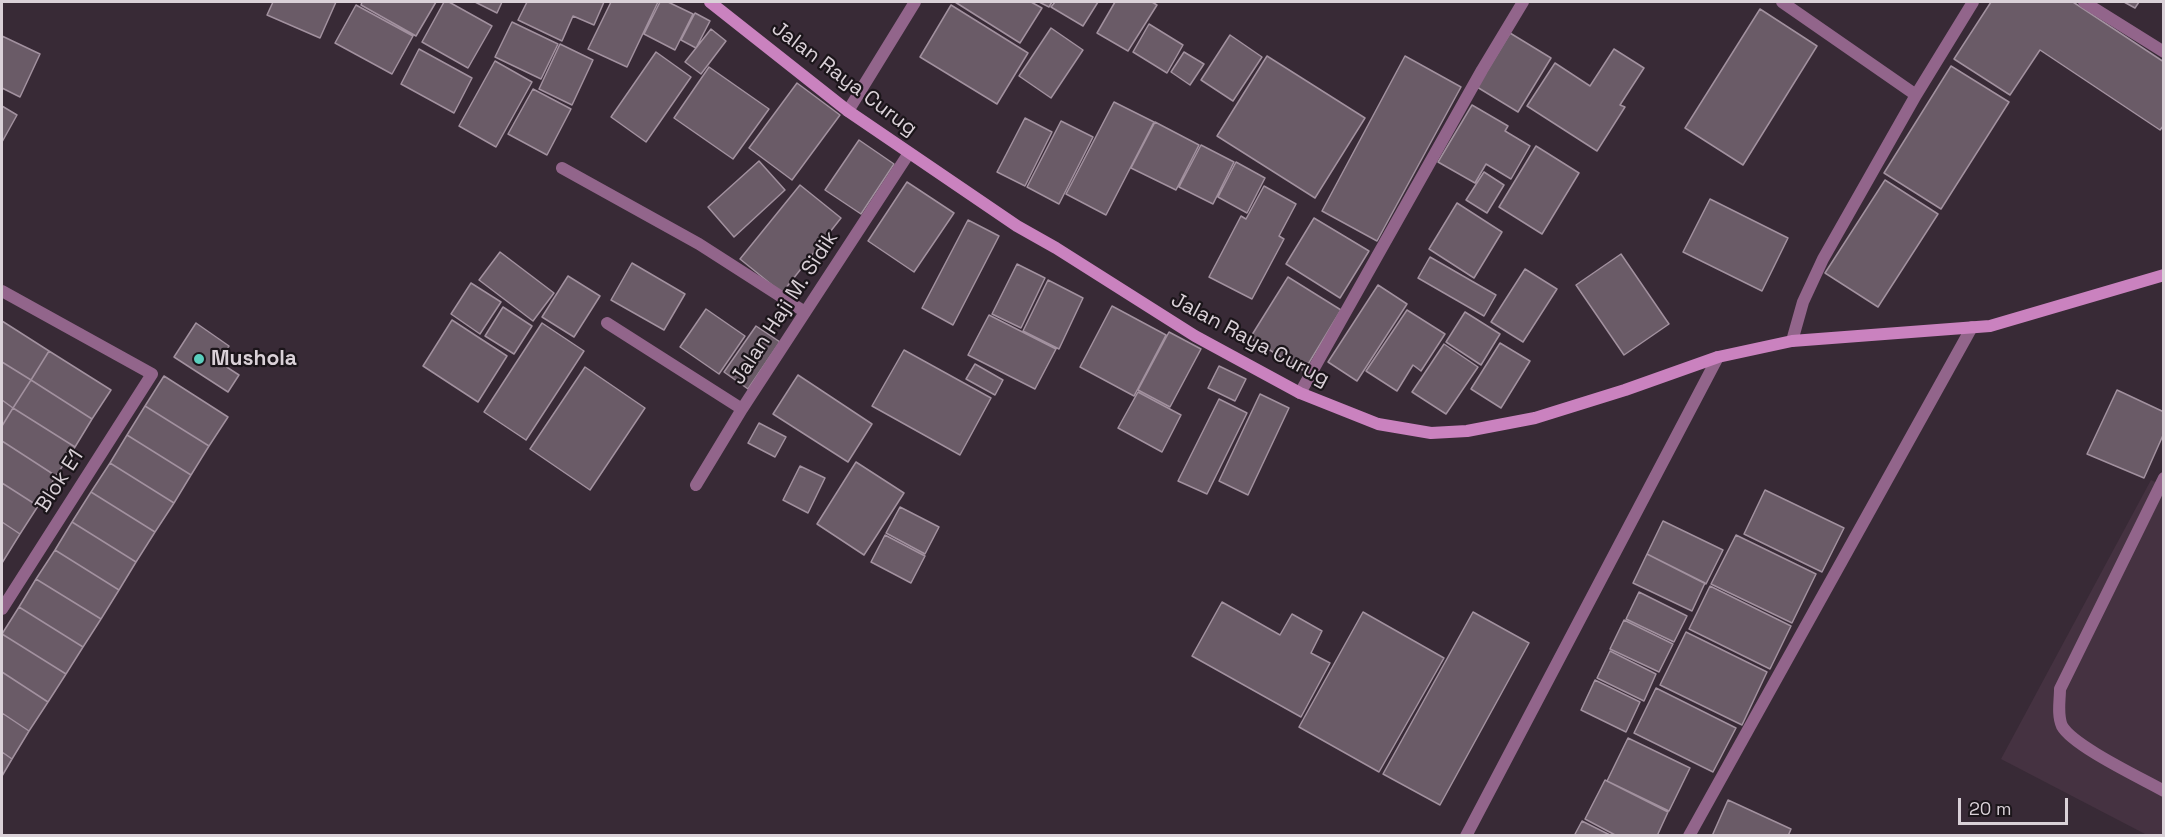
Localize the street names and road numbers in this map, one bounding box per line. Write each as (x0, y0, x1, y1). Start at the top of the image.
street label: Jalan Raya Curug (766, 16, 922, 142)
street label: Jalan Haji M. Sidik (726, 227, 844, 389)
street label: Jalan Raya Curug (1167, 288, 1333, 392)
street label: Blok E1 (31, 445, 89, 517)

